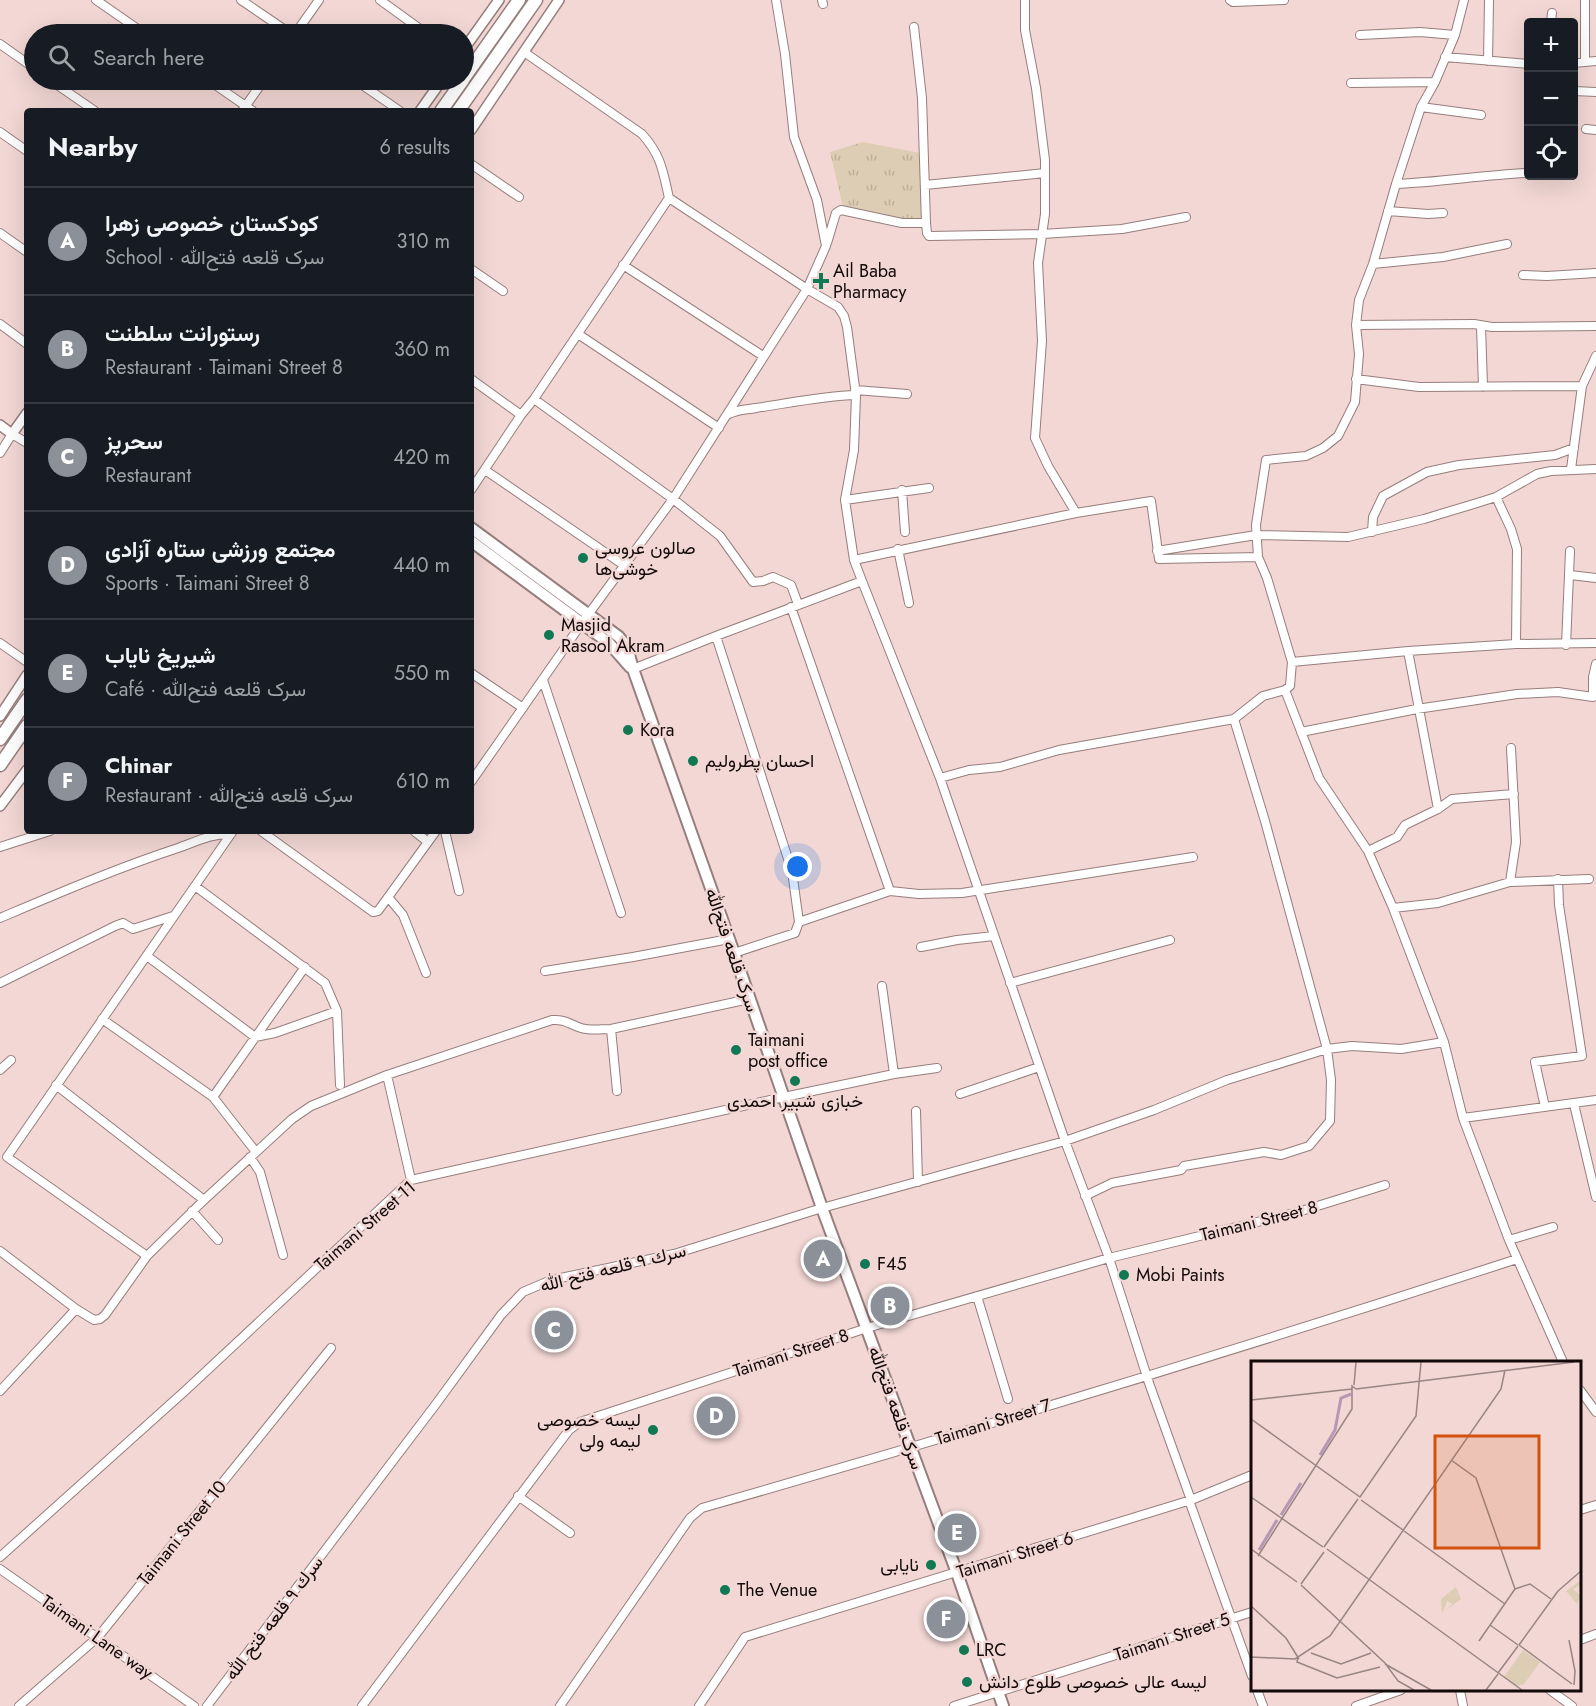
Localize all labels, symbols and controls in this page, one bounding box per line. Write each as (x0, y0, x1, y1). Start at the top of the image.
map controls (1524, 18, 1578, 180)
button: + (1524, 18, 1578, 72)
search box (24, 24, 474, 90)
icon: search (45, 41, 78, 74)
text: Search here (93, 41, 204, 73)
button: − (1524, 72, 1578, 126)
button: locate (1524, 126, 1578, 180)
text: Nearby (48, 128, 137, 166)
text: 6 results (380, 133, 450, 162)
text: کودکستان خصوصی زهرا (105, 207, 319, 239)
text: A (60, 227, 75, 256)
text: 310 m (396, 227, 450, 256)
text: School · سرک قلعه فتح‌الله (105, 243, 324, 272)
place label: Ail Baba Pharmacy (833, 258, 906, 305)
marker: Ail Baba Pharmacy (814, 274, 828, 288)
text: رستورانت سلطنت (105, 317, 260, 349)
text: B (61, 335, 74, 364)
text: 360 m (394, 335, 450, 364)
text: Restaurant · Taimani Street 8 (105, 353, 343, 382)
text: سحرپز (105, 425, 163, 457)
text: C (60, 443, 75, 472)
text: 420 m (393, 443, 450, 472)
text: Restaurant (105, 461, 191, 490)
text: مجتمع ورزشی ستاره آزادی (105, 533, 336, 565)
place label: صالون عروسی خوشی‌ها (595, 535, 696, 582)
text: D (60, 551, 75, 580)
text: 440 m (393, 551, 450, 580)
marker: صالون عروسی خوشی‌ها (576, 551, 590, 565)
text: Sports · Taimani Street 8 (105, 569, 310, 598)
place label: Masjid Rasool Akram (561, 612, 665, 659)
marker: Masjid Rasool Akram (542, 628, 556, 642)
text: شیریخ نایاب (105, 639, 216, 671)
text: E (61, 659, 74, 688)
text: 550 m (394, 659, 450, 688)
text: Café · سرک قلعه فتح‌الله (105, 675, 306, 704)
place label: Kora (640, 717, 674, 743)
marker: Kora (621, 723, 635, 737)
place label: احسان پطرولیم (705, 748, 814, 774)
text: Chinar (105, 749, 173, 781)
marker: احسان پطرولیم (686, 754, 700, 768)
text: F (62, 767, 73, 796)
text: 610 m (396, 767, 450, 796)
text: Restaurant · سرک قلعه فتح‌الله (105, 781, 353, 810)
your location (783, 852, 812, 881)
street label: سرک قلعه فتح‌الله (699, 885, 765, 1015)
place label: Taimani post office (748, 1027, 828, 1074)
marker: Taimani post office (729, 1043, 743, 1057)
marker: خبازی شبیر احمدی (788, 1074, 802, 1088)
place label: خبازی شبیر احمدی (727, 1088, 863, 1114)
street label: Taimani Street 11 (309, 1175, 421, 1277)
street label: Taimani Street 8 (1197, 1194, 1321, 1248)
pin: A (804, 1236, 842, 1282)
street label: سرك ٩ قلعه فتح الله (537, 1237, 689, 1299)
place label: F45 (877, 1251, 907, 1277)
marker: F45 (858, 1257, 872, 1271)
place label: Mobi Paints (1136, 1262, 1224, 1288)
marker: Mobi Paints (1117, 1268, 1131, 1282)
pin: B (870, 1284, 910, 1328)
pin: C (534, 1308, 574, 1352)
street label: Taimani Street 8 (730, 1322, 852, 1384)
street label: سرک قلعه فتح‌الله (862, 1343, 930, 1473)
inset map (1251, 1361, 1581, 1691)
street label: Taimani Street 7 (932, 1392, 1055, 1452)
pin: D (696, 1394, 736, 1438)
place label: لیسه خصوصی لیمه ولی (537, 1407, 641, 1454)
marker: لیسه خصوصی لیمه ولی (646, 1423, 660, 1437)
street label: Taimani Street 10 (131, 1474, 233, 1591)
pin: E (938, 1510, 976, 1556)
street label: Taimani Street 6 (953, 1525, 1077, 1585)
street label: سرك ٩ قلعه فتح الله (219, 1551, 329, 1685)
place label: نایابی (880, 1552, 919, 1578)
marker: نایابی (924, 1558, 938, 1572)
place label: The Venue (737, 1577, 817, 1603)
marker: The Venue (718, 1583, 732, 1597)
street label: Taimani Lane way (36, 1589, 158, 1685)
pin: F (926, 1596, 966, 1642)
street label: Taimani Street 5 (1111, 1606, 1233, 1668)
place label: LRC (976, 1637, 1007, 1663)
marker: LRC (957, 1643, 971, 1657)
place label: لیسه عالی خصوصی طلوع دانش (979, 1669, 1207, 1695)
marker: لیسه عالی خصوصی طلوع دانش (960, 1675, 974, 1689)

